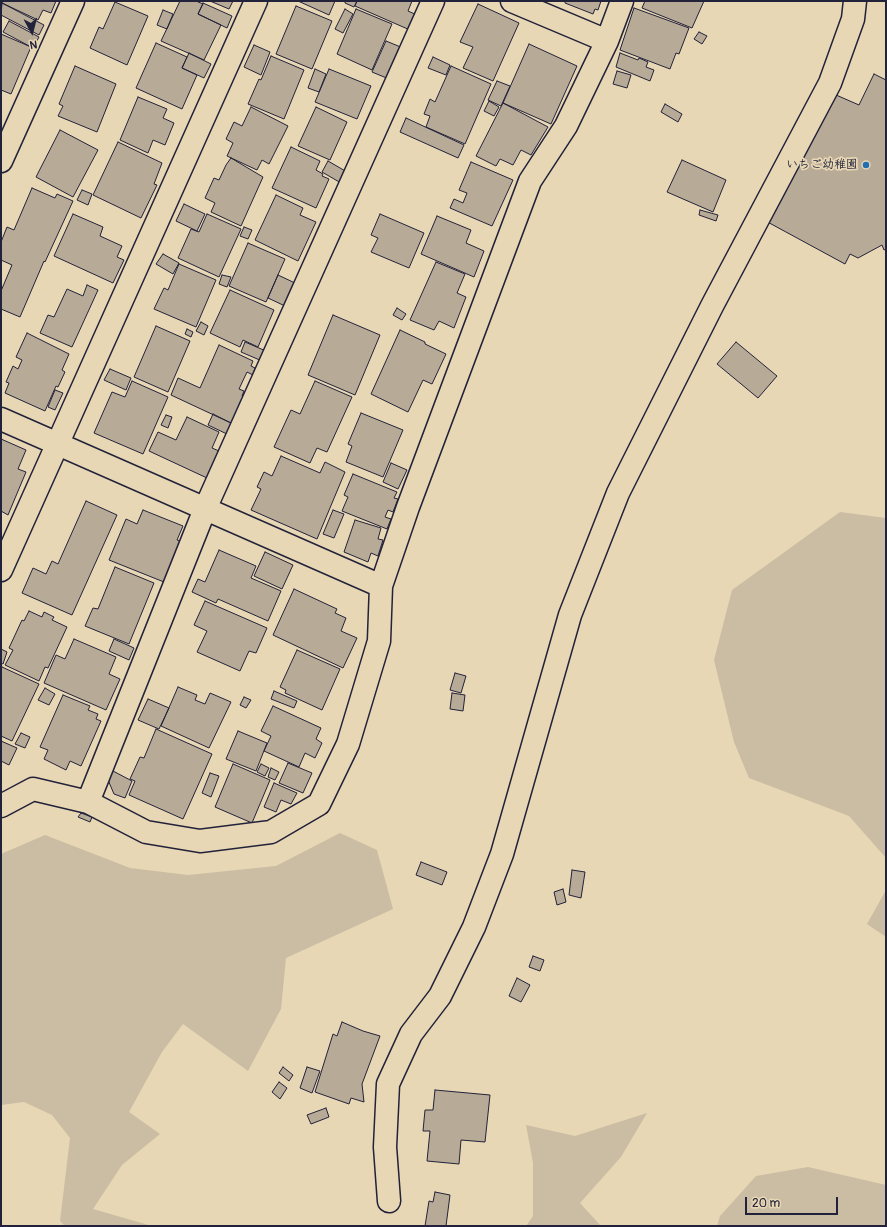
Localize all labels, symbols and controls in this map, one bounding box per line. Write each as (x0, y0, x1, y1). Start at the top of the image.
north arrow (12, 12, 52, 52)
text: N (29, 38, 38, 51)
place label: いちご幼稚園 (786, 158, 858, 172)
marker: いちご幼稚園 (861, 160, 871, 170)
scale bar (747, 1189, 840, 1215)
text: 20 m (752, 1196, 780, 1211)

